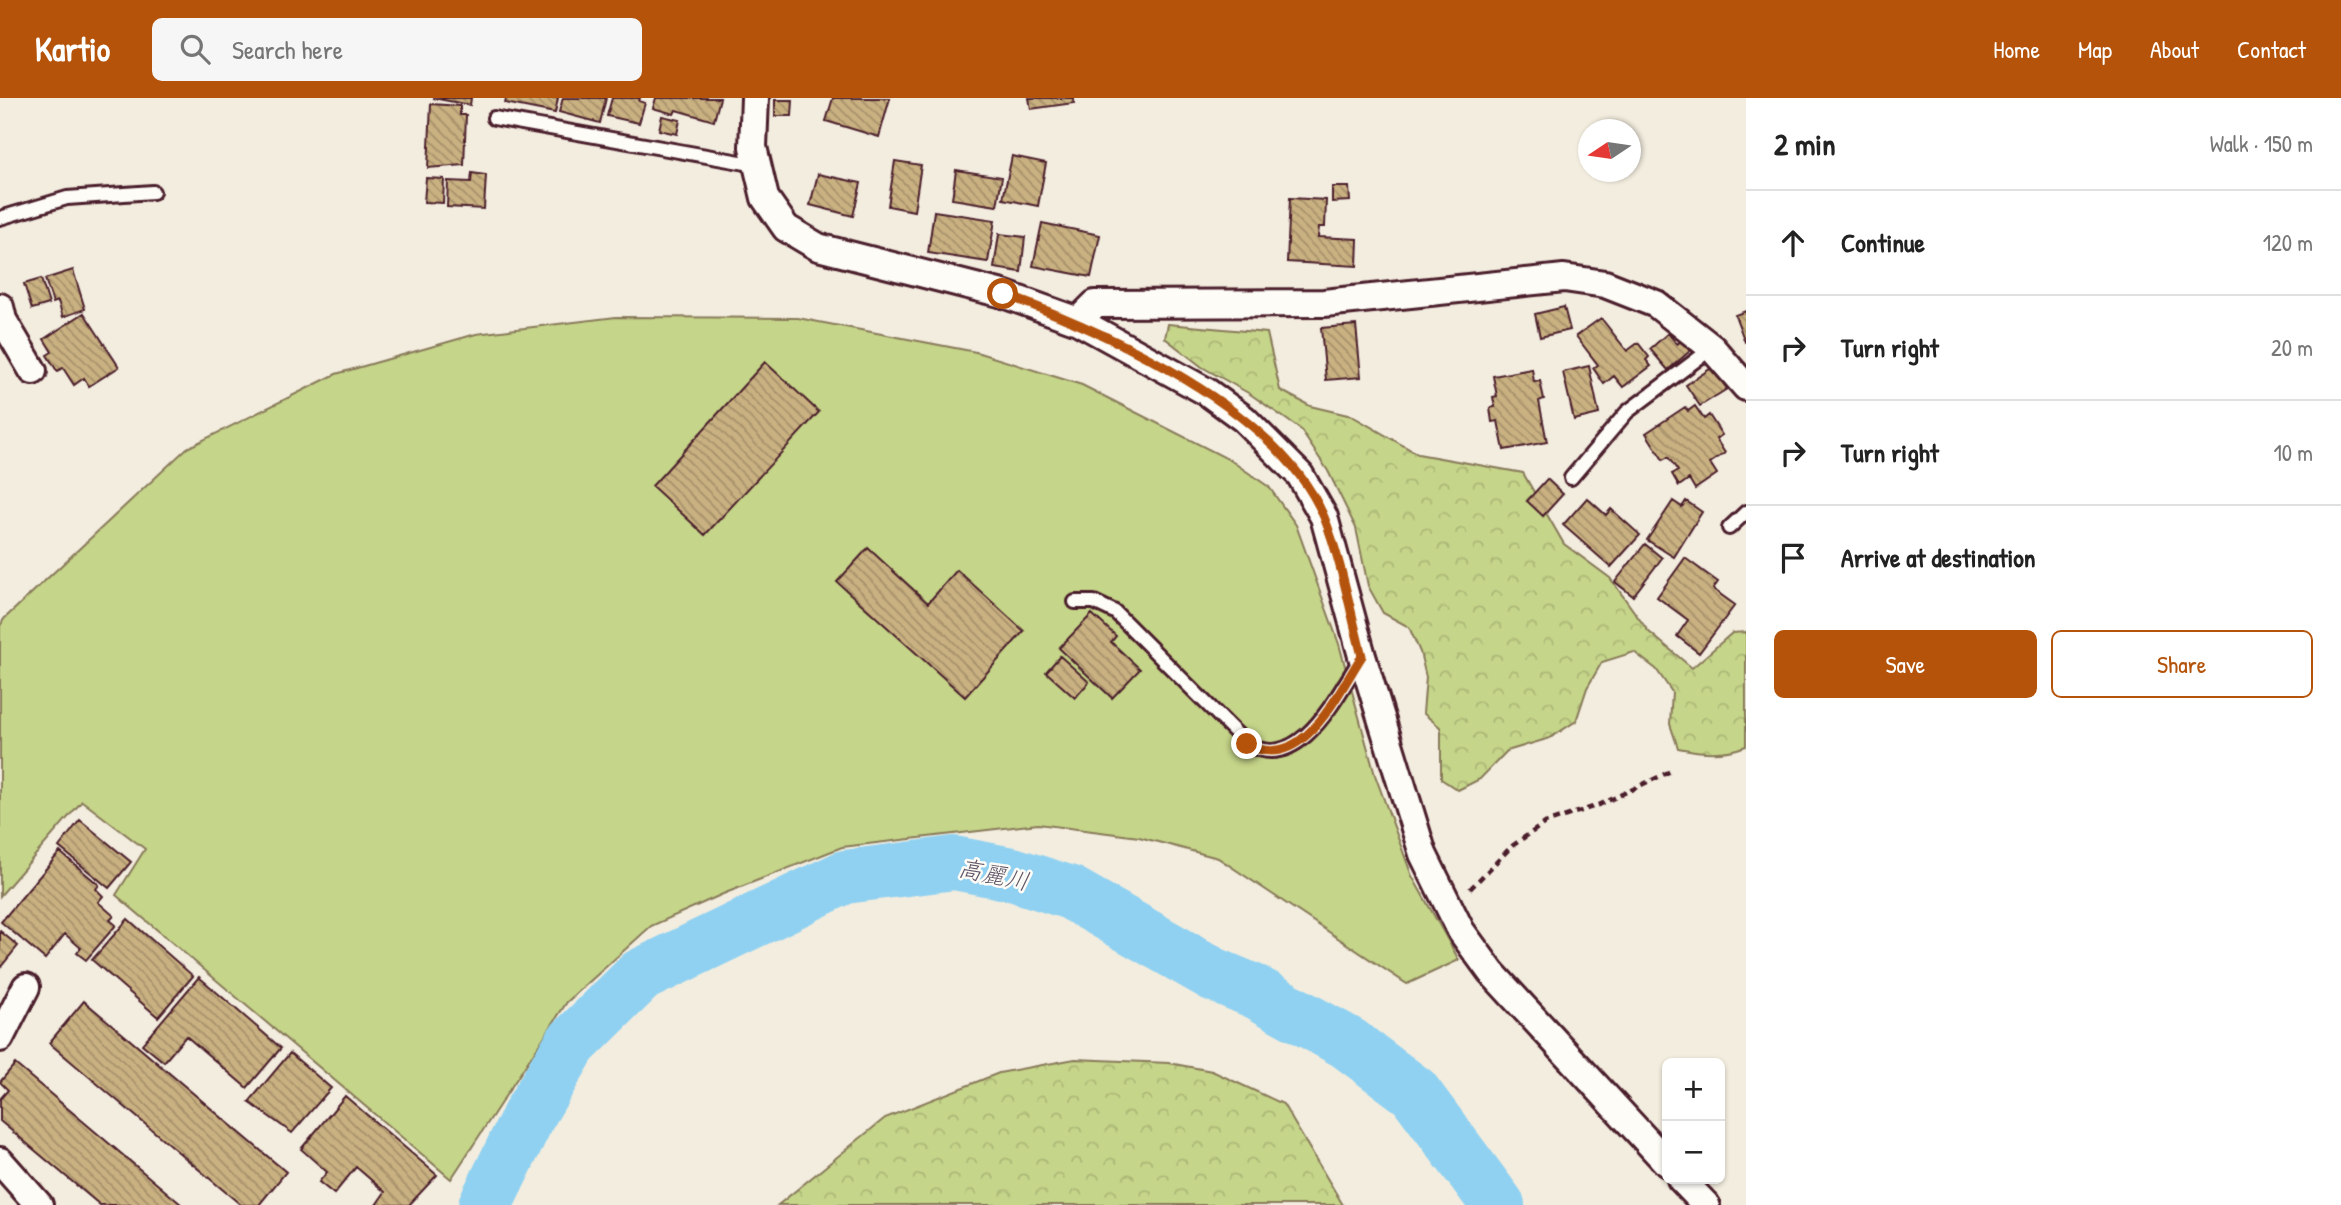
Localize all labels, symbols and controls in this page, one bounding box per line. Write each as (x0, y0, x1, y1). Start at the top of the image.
search box (152, 18, 642, 81)
text: Kartio (35, 27, 110, 71)
icon: search (176, 30, 214, 68)
text: Search here (232, 32, 343, 67)
text: Home (1993, 33, 2040, 65)
text: Map (2078, 33, 2112, 65)
text: About (2150, 33, 2199, 65)
text: Contact (2237, 33, 2306, 65)
north arrow (1578, 119, 1641, 182)
text: 2 min (1774, 124, 1836, 164)
text: Walk · 150 m (2210, 128, 2313, 159)
icon: ahead (1774, 224, 1812, 262)
text: Continue (1841, 225, 1925, 260)
text: 120 m (2263, 227, 2313, 258)
route start (987, 278, 1018, 309)
icon: right (1774, 329, 1812, 367)
text: Turn right (1841, 330, 1939, 365)
text: 20 m (2271, 332, 2313, 363)
icon: right (1774, 434, 1812, 472)
text: Turn right (1841, 435, 1939, 470)
text: 10 m (2273, 437, 2313, 468)
icon: arrive (1774, 539, 1812, 577)
text: Arrive at destination (1841, 540, 2036, 575)
button: Save (1774, 630, 2037, 698)
button: Share (2051, 630, 2313, 698)
route end (1231, 728, 1262, 759)
water label: 高麗川 (955, 851, 1033, 897)
map controls (1662, 1058, 1725, 1184)
button: + (1662, 1058, 1725, 1121)
button: − (1662, 1121, 1725, 1184)

